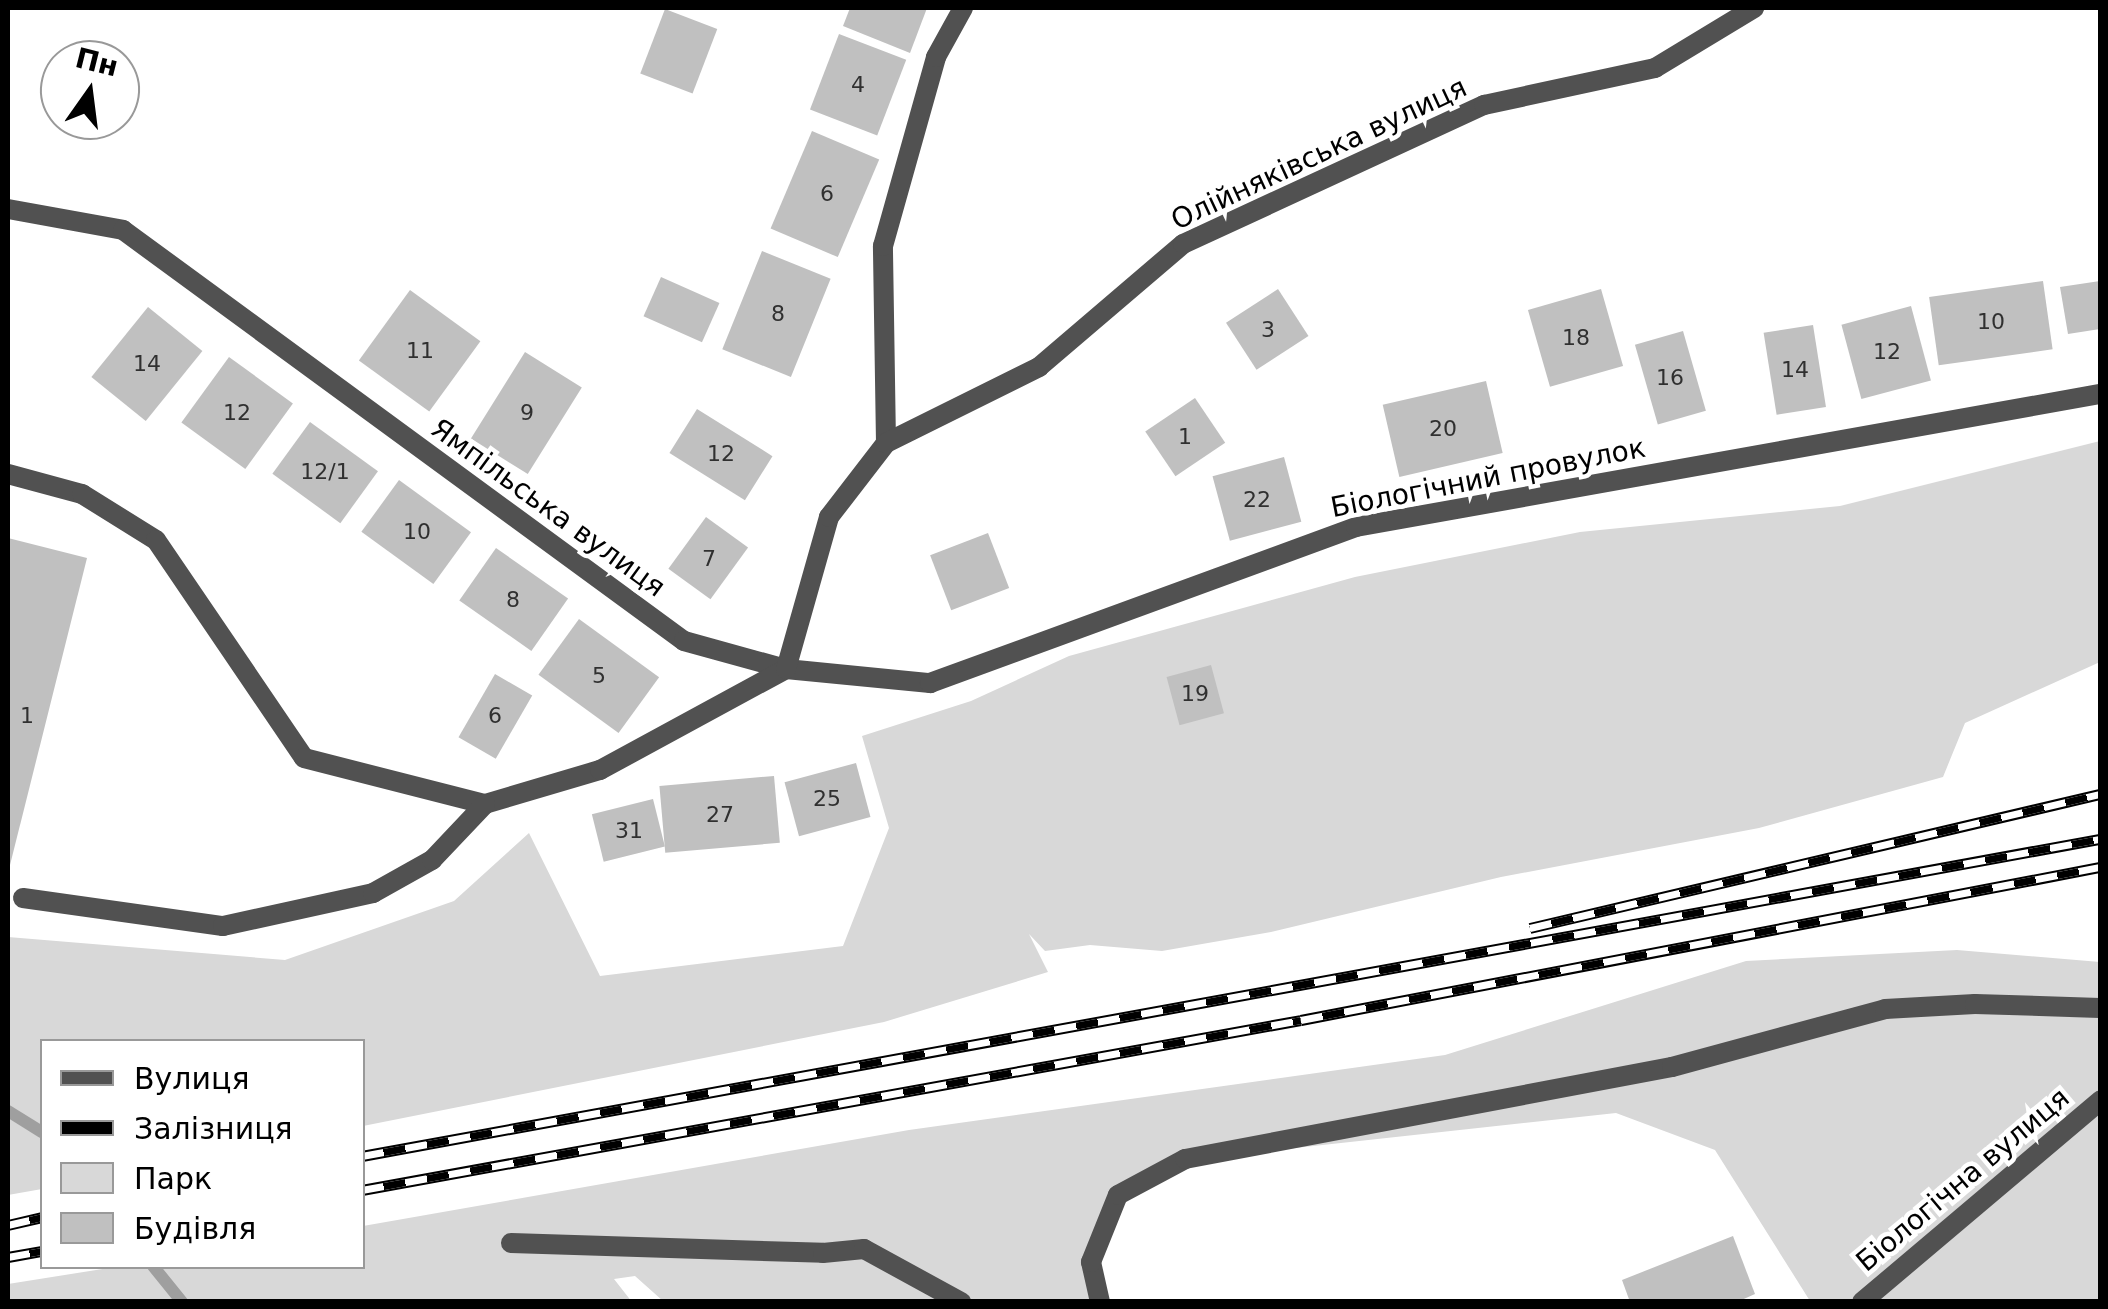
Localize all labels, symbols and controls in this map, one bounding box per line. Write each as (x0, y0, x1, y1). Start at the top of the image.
north arrow (40, 40, 140, 140)
text: Пн (72, 41, 122, 84)
street label: Олійняківська вулиця (1166, 71, 1472, 237)
house number: 4 (851, 72, 865, 98)
house number: 6 (820, 181, 834, 207)
house number: 8 (771, 301, 785, 327)
house number: 10 (1977, 309, 2005, 335)
house number: 3 (1261, 317, 1275, 343)
house number: 18 (1562, 325, 1590, 351)
house number: 11 (406, 338, 434, 364)
house number: 12 (1873, 339, 1901, 365)
house number: 14 (133, 351, 161, 377)
house number: 14 (1781, 357, 1809, 383)
house number: 16 (1656, 365, 1684, 391)
house number: 12 (223, 400, 251, 426)
house number: 9 (520, 400, 534, 426)
street label: Ямпільська вулиця (424, 412, 672, 604)
house number: 20 (1429, 416, 1457, 442)
house number: 1 (1178, 424, 1192, 450)
street label: Біологічний провулок (1328, 431, 1648, 525)
house number: 12 (707, 441, 735, 467)
house number: 12/1 (300, 459, 350, 485)
house number: 22 (1243, 487, 1271, 513)
house number: 10 (403, 519, 431, 545)
house number: 7 (702, 546, 716, 572)
house number: 8 (506, 587, 520, 613)
house number: 5 (592, 663, 606, 689)
house number: 19 (1181, 681, 1209, 707)
house number: 1 (20, 703, 34, 729)
house number: 6 (488, 703, 502, 729)
house number: 25 (813, 786, 841, 812)
house number: 27 (706, 802, 734, 828)
house number: 31 (615, 818, 643, 844)
legend (40, 1039, 365, 1269)
text: Вулиця (134, 1061, 249, 1096)
street label: Біологічна вулиця (1850, 1081, 2076, 1279)
text: Залізниця (134, 1111, 293, 1146)
text: Парк (134, 1161, 212, 1196)
text: Будівля (134, 1211, 256, 1246)

